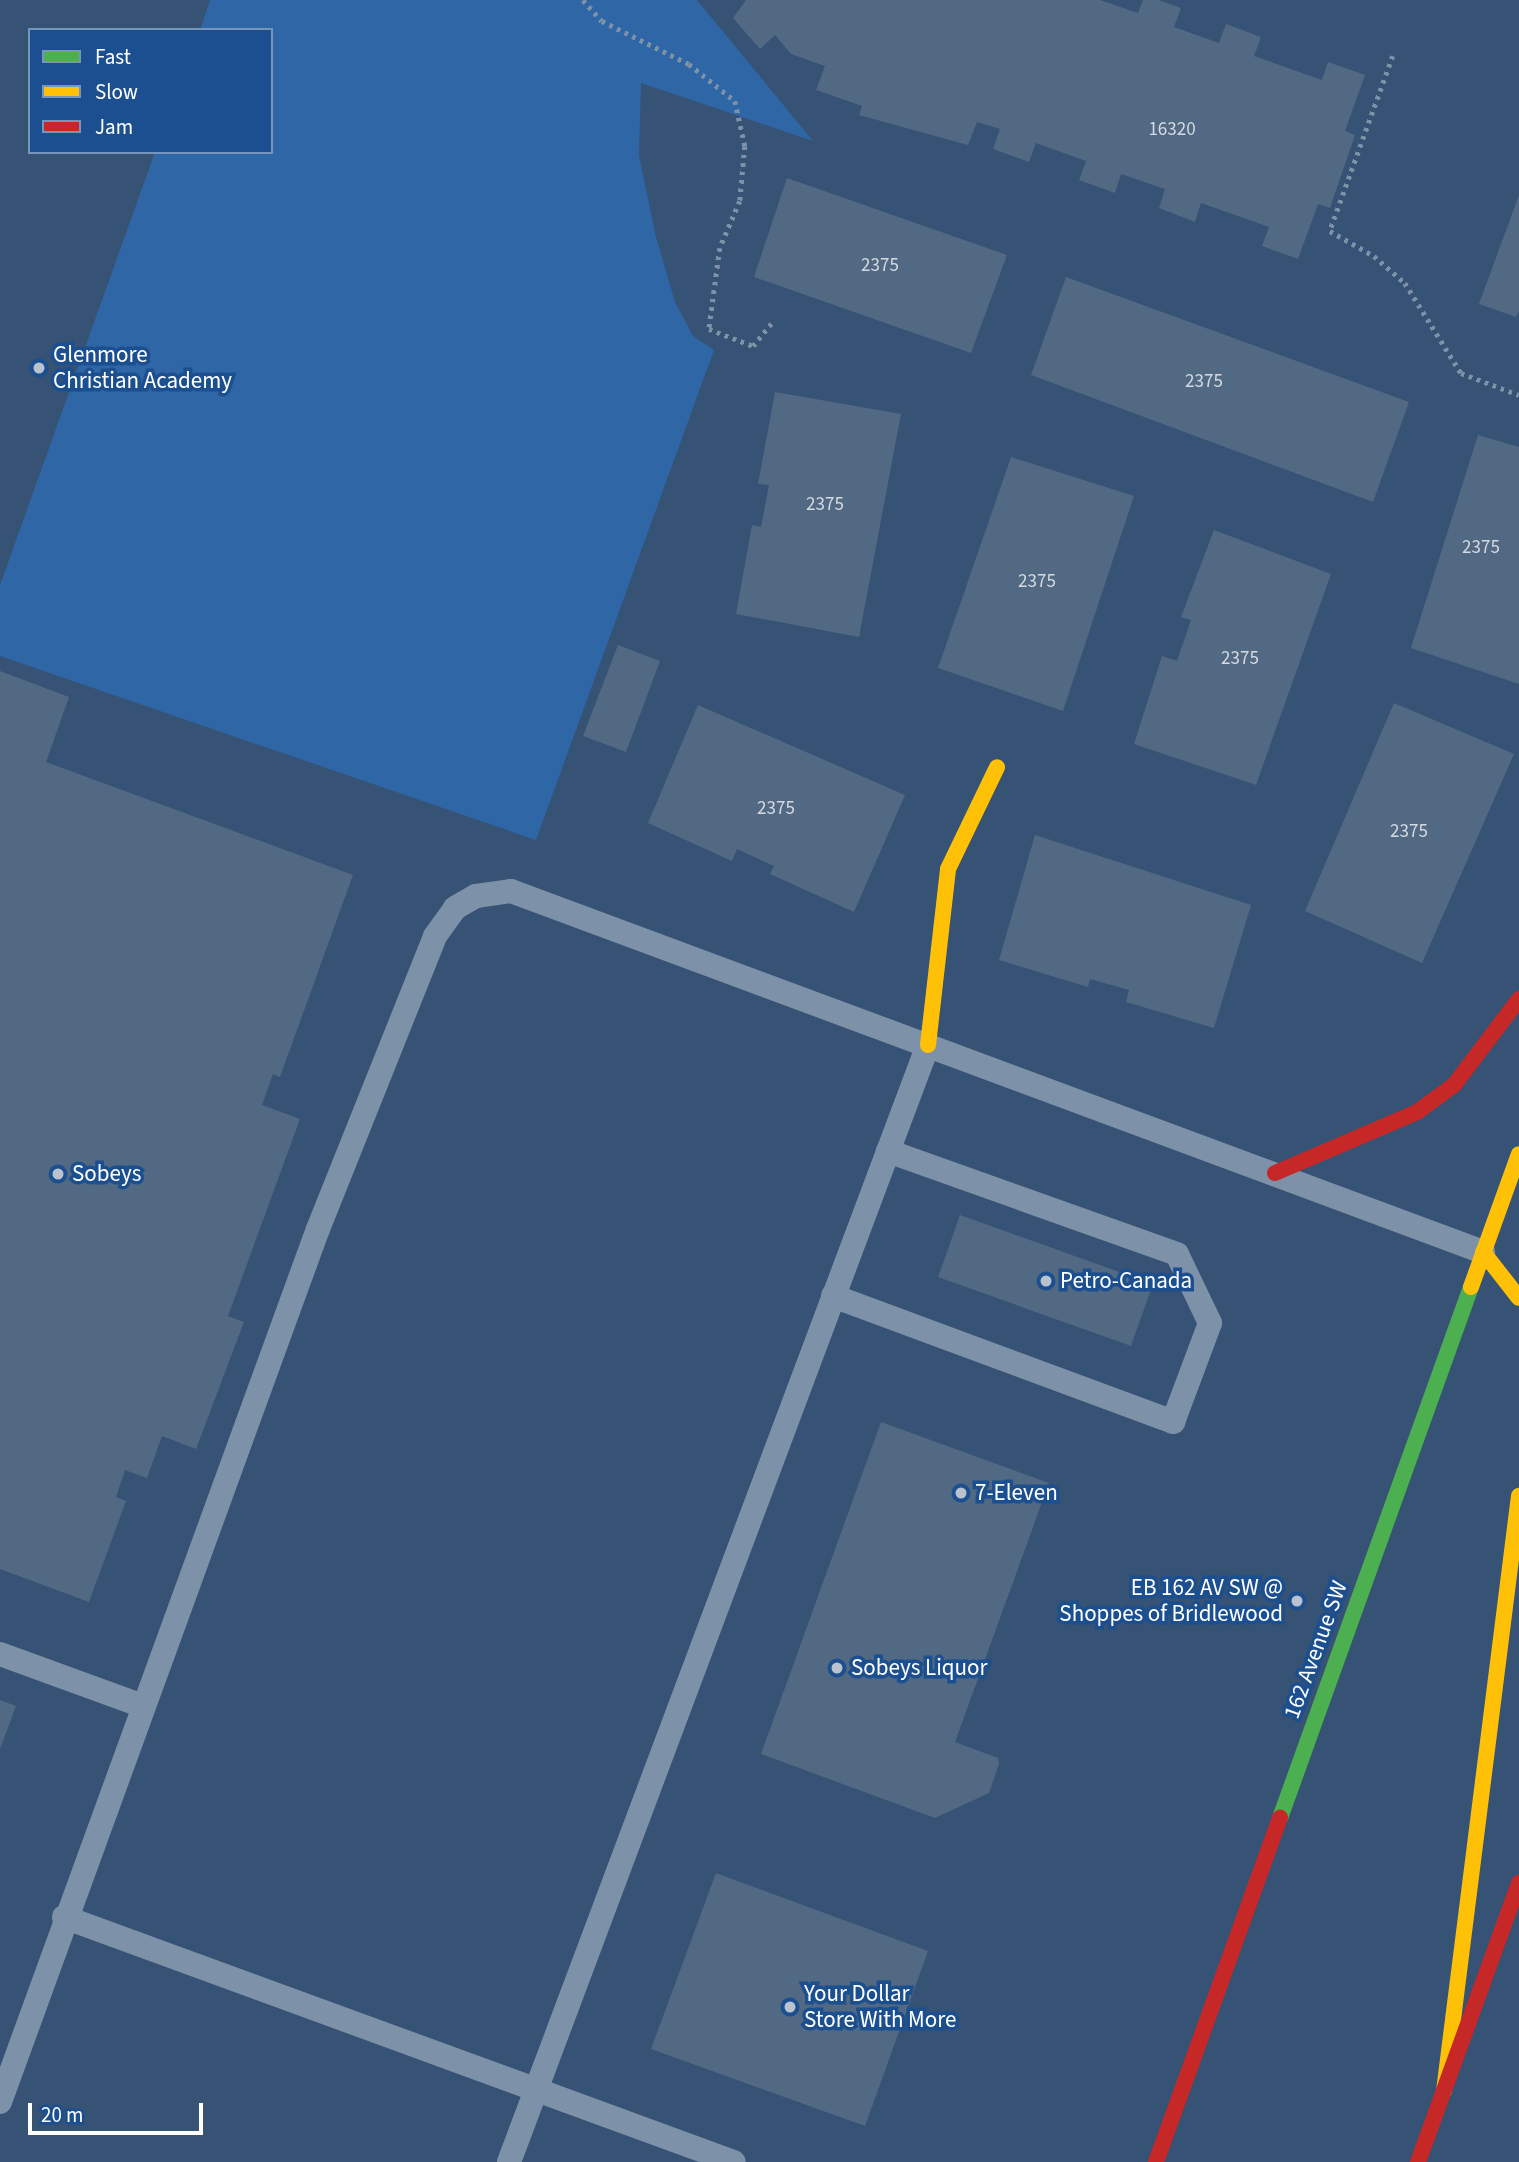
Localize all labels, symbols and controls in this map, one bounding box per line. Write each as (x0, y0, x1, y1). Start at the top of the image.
legend (28, 28, 273, 154)
text: Fast (95, 42, 131, 72)
text: Slow (95, 77, 138, 107)
text: Jam (95, 112, 133, 142)
house number: 16320 (1148, 119, 1196, 141)
house number: 2375 (861, 255, 899, 277)
place label: Glenmore Christian Academy (53, 341, 232, 395)
marker: Glenmore Christian Academy (31, 360, 47, 376)
house number: 2375 (1185, 371, 1223, 393)
house number: 2375 (806, 494, 844, 516)
house number: 2375 (1462, 537, 1500, 559)
house number: 2375 (1018, 571, 1056, 593)
house number: 2375 (1221, 648, 1259, 670)
house number: 2375 (757, 798, 795, 820)
house number: 2375 (1390, 821, 1428, 843)
place label: Sobeys (72, 1160, 141, 1188)
marker: Sobeys (50, 1166, 66, 1182)
place label: Petro-Canada (1060, 1267, 1192, 1295)
marker: Petro-Canada (1038, 1273, 1054, 1289)
place label: 7-Eleven (975, 1479, 1058, 1507)
marker: 7-Eleven (953, 1485, 969, 1501)
place label: EB 162 AV SW @ Shoppes of Bridlewood (1059, 1574, 1283, 1628)
street label: 162 Avenue SW (1278, 1577, 1354, 1723)
marker: EB 162 AV SW @ Shoppes of Bridlewood (1289, 1593, 1305, 1609)
place label: Sobeys Liquor (851, 1654, 988, 1682)
marker: Sobeys Liquor (829, 1660, 845, 1676)
place label: Your Dollar Store With More (804, 1980, 956, 2034)
marker: Your Dollar Store With More (782, 1999, 798, 2015)
scale bar (32, 2088, 206, 2132)
text: 20 m (41, 2100, 83, 2130)

